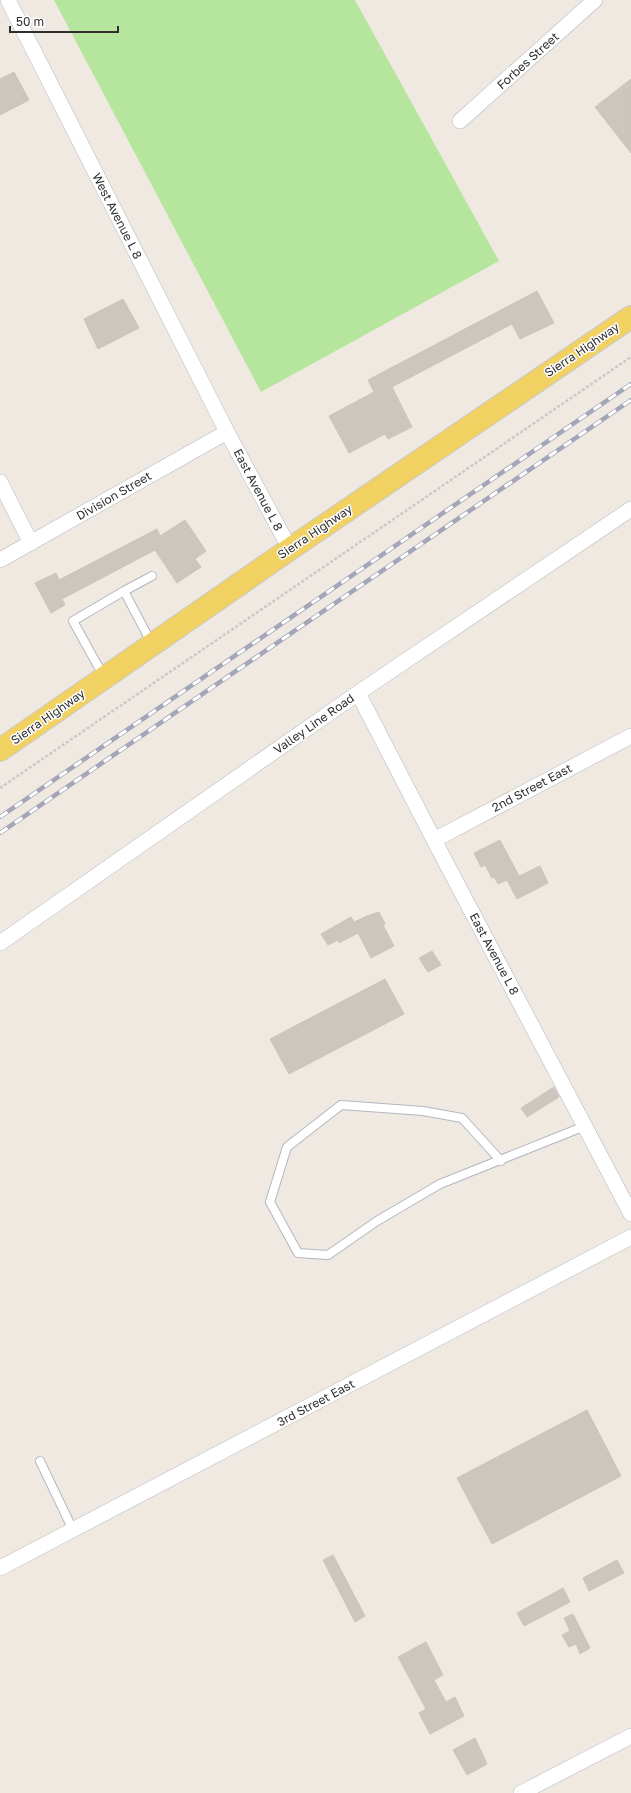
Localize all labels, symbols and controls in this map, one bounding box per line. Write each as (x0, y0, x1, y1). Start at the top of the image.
scale bar (10, 8, 118, 34)
text: 50 m (16, 14, 44, 29)
street label: Forbes Street (494, 29, 562, 92)
street label: West Avenue L 8 (89, 170, 146, 261)
street label: Sierra Highway (542, 319, 622, 380)
street label: East Avenue L 8 (231, 446, 286, 533)
street label: Division Street (74, 468, 154, 523)
street label: Sierra Highway (275, 501, 355, 562)
street label: Sierra Highway (8, 685, 88, 748)
street label: Valley Line Road (271, 690, 357, 757)
street label: 2nd Street East (489, 760, 574, 815)
street label: East Avenue L 8 (467, 910, 522, 997)
street label: 3rd Street East (274, 1376, 357, 1429)

